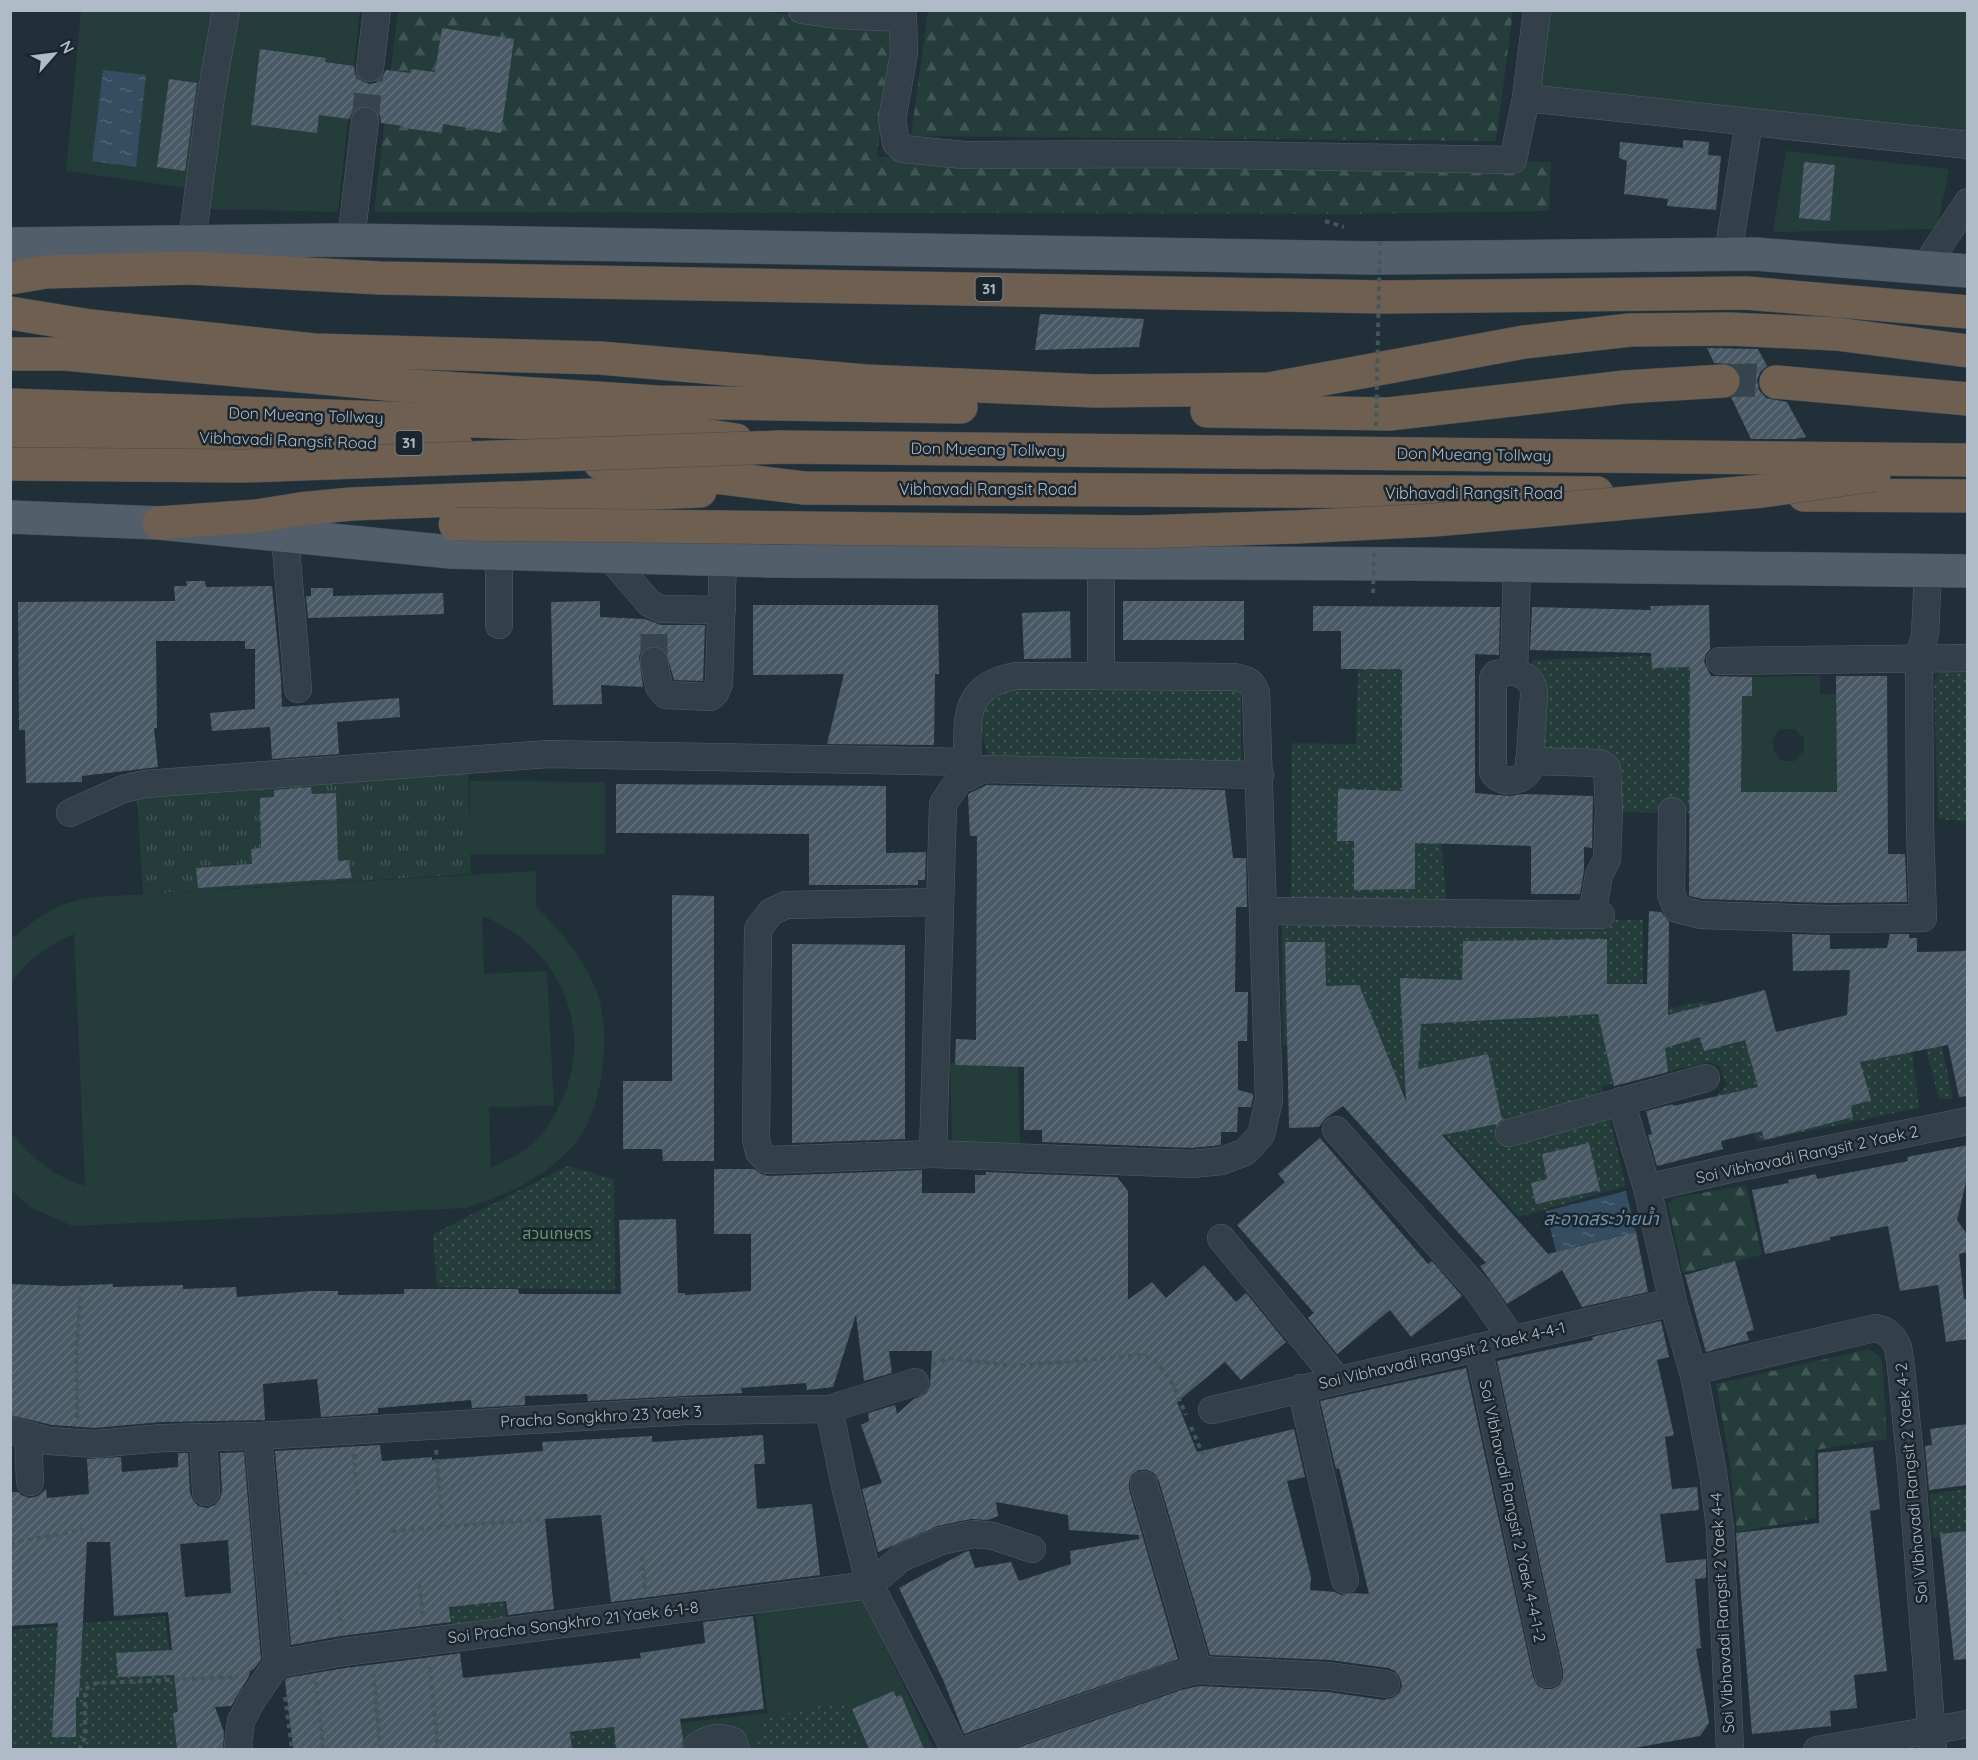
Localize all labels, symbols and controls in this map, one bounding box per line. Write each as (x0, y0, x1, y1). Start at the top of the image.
north arrow (24, 24, 84, 84)
text: N (56, 37, 79, 57)
road number: 31 (976, 277, 1002, 301)
street label: Don Mueang Tollway (228, 402, 384, 428)
street label: Vibhavadi Rangsit Road (199, 427, 377, 453)
road number: 31 (396, 431, 422, 455)
street label: Don Mueang Tollway (910, 438, 1066, 460)
street label: Don Mueang Tollway (1396, 443, 1552, 465)
street label: Vibhavadi Rangsit Road (899, 479, 1077, 499)
street label: Vibhavadi Rangsit Road (1385, 483, 1563, 503)
street label: Soi Vibhavadi Rangsit 2 Yaek 2 (1694, 1121, 1920, 1187)
water label: สะอาดสระว่ายน้ำ (1543, 1206, 1659, 1230)
park label: สวนเกษตร (522, 1223, 592, 1243)
street label: Soi Vibhavadi Rangsit 2 Yaek 4-4-1 (1317, 1317, 1567, 1393)
street label: Soi Vibhavadi Rangsit 2 Yaek 4-2 (1891, 1362, 1931, 1604)
street label: Soi Vibhavadi Rangsit 2 Yaek 4-4-1-2 (1475, 1378, 1551, 1644)
street label: Pracha Songkhro 23 Yaek 3 (500, 1401, 702, 1431)
street label: Soi Vibhavadi Rangsit 2 Yaek 4-4 (1706, 1492, 1738, 1734)
street label: Soi Pracha Songkhro 21 Yaek 6-1-8 (446, 1597, 700, 1647)

